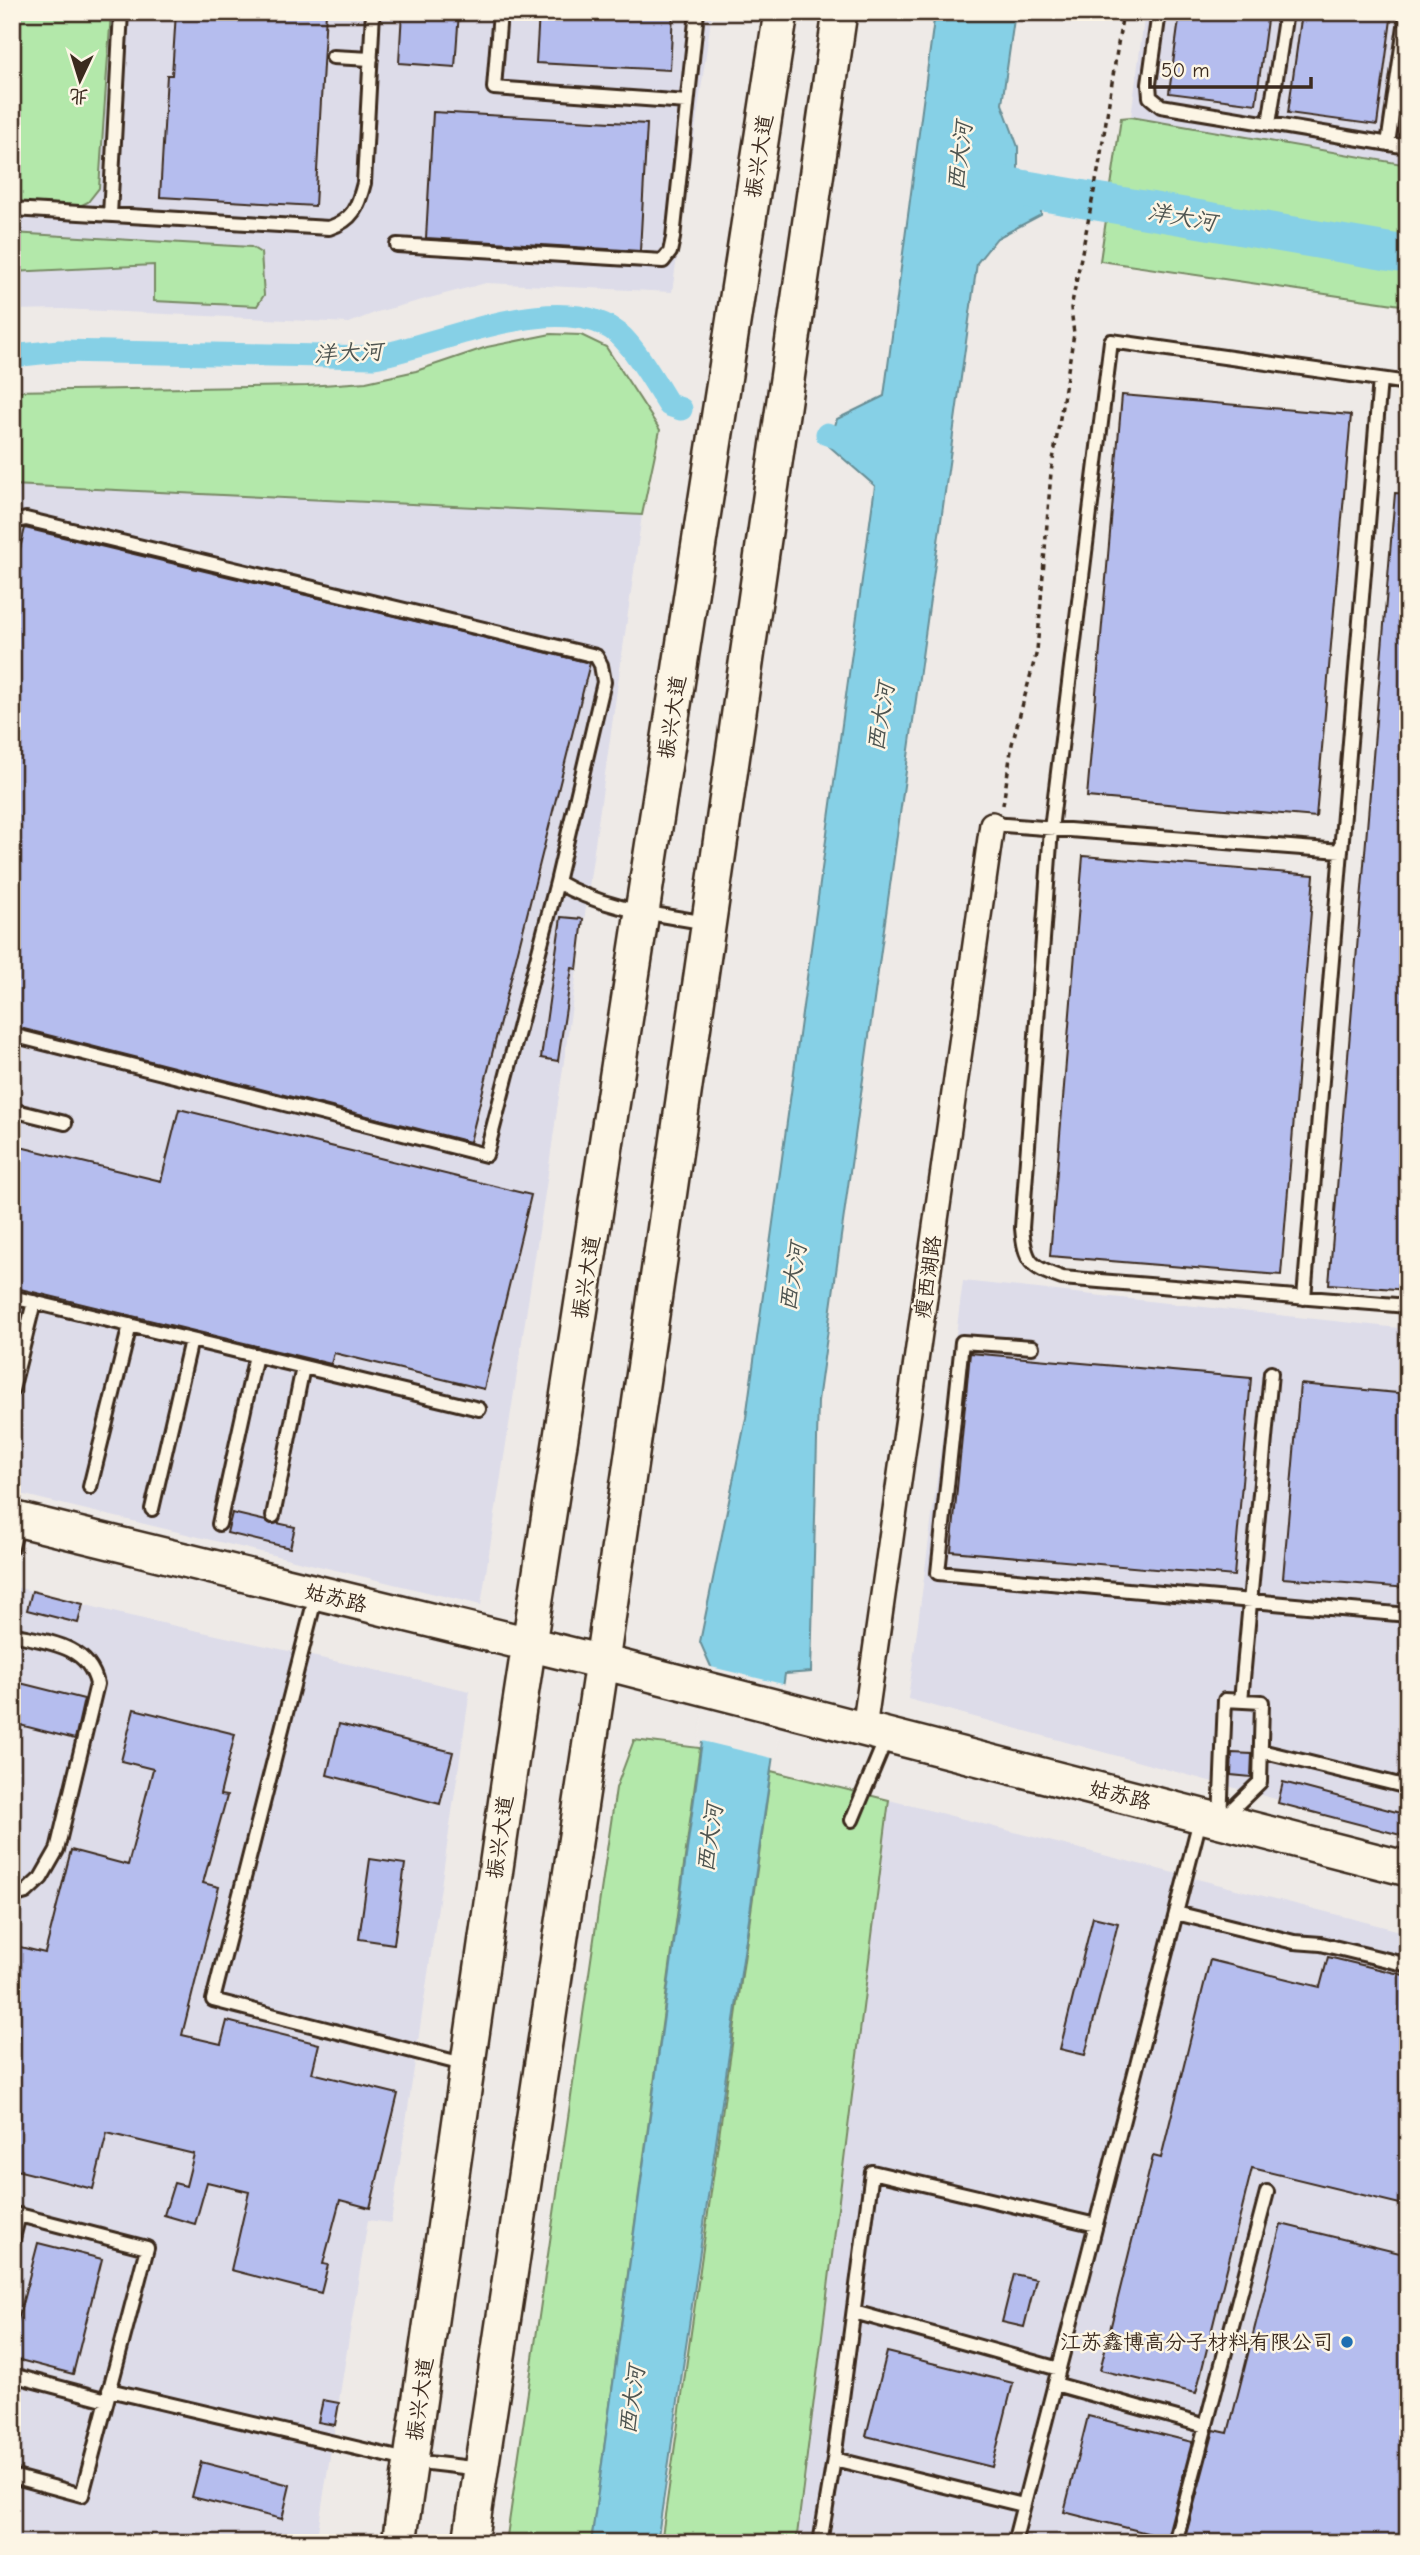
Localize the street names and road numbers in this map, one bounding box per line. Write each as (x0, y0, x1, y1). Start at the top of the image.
street label: 振兴大道 (741, 113, 777, 199)
street label: 振兴大道 (654, 674, 690, 760)
street label: 振兴大道 (568, 1234, 604, 1320)
street label: 瘦西湖路 (910, 1234, 946, 1320)
street label: 姑苏路 (303, 1579, 369, 1617)
street label: 姑苏路 (1087, 1776, 1153, 1814)
street label: 振兴大道 (482, 1794, 518, 1880)
street label: 振兴大道 (402, 2356, 438, 2442)

